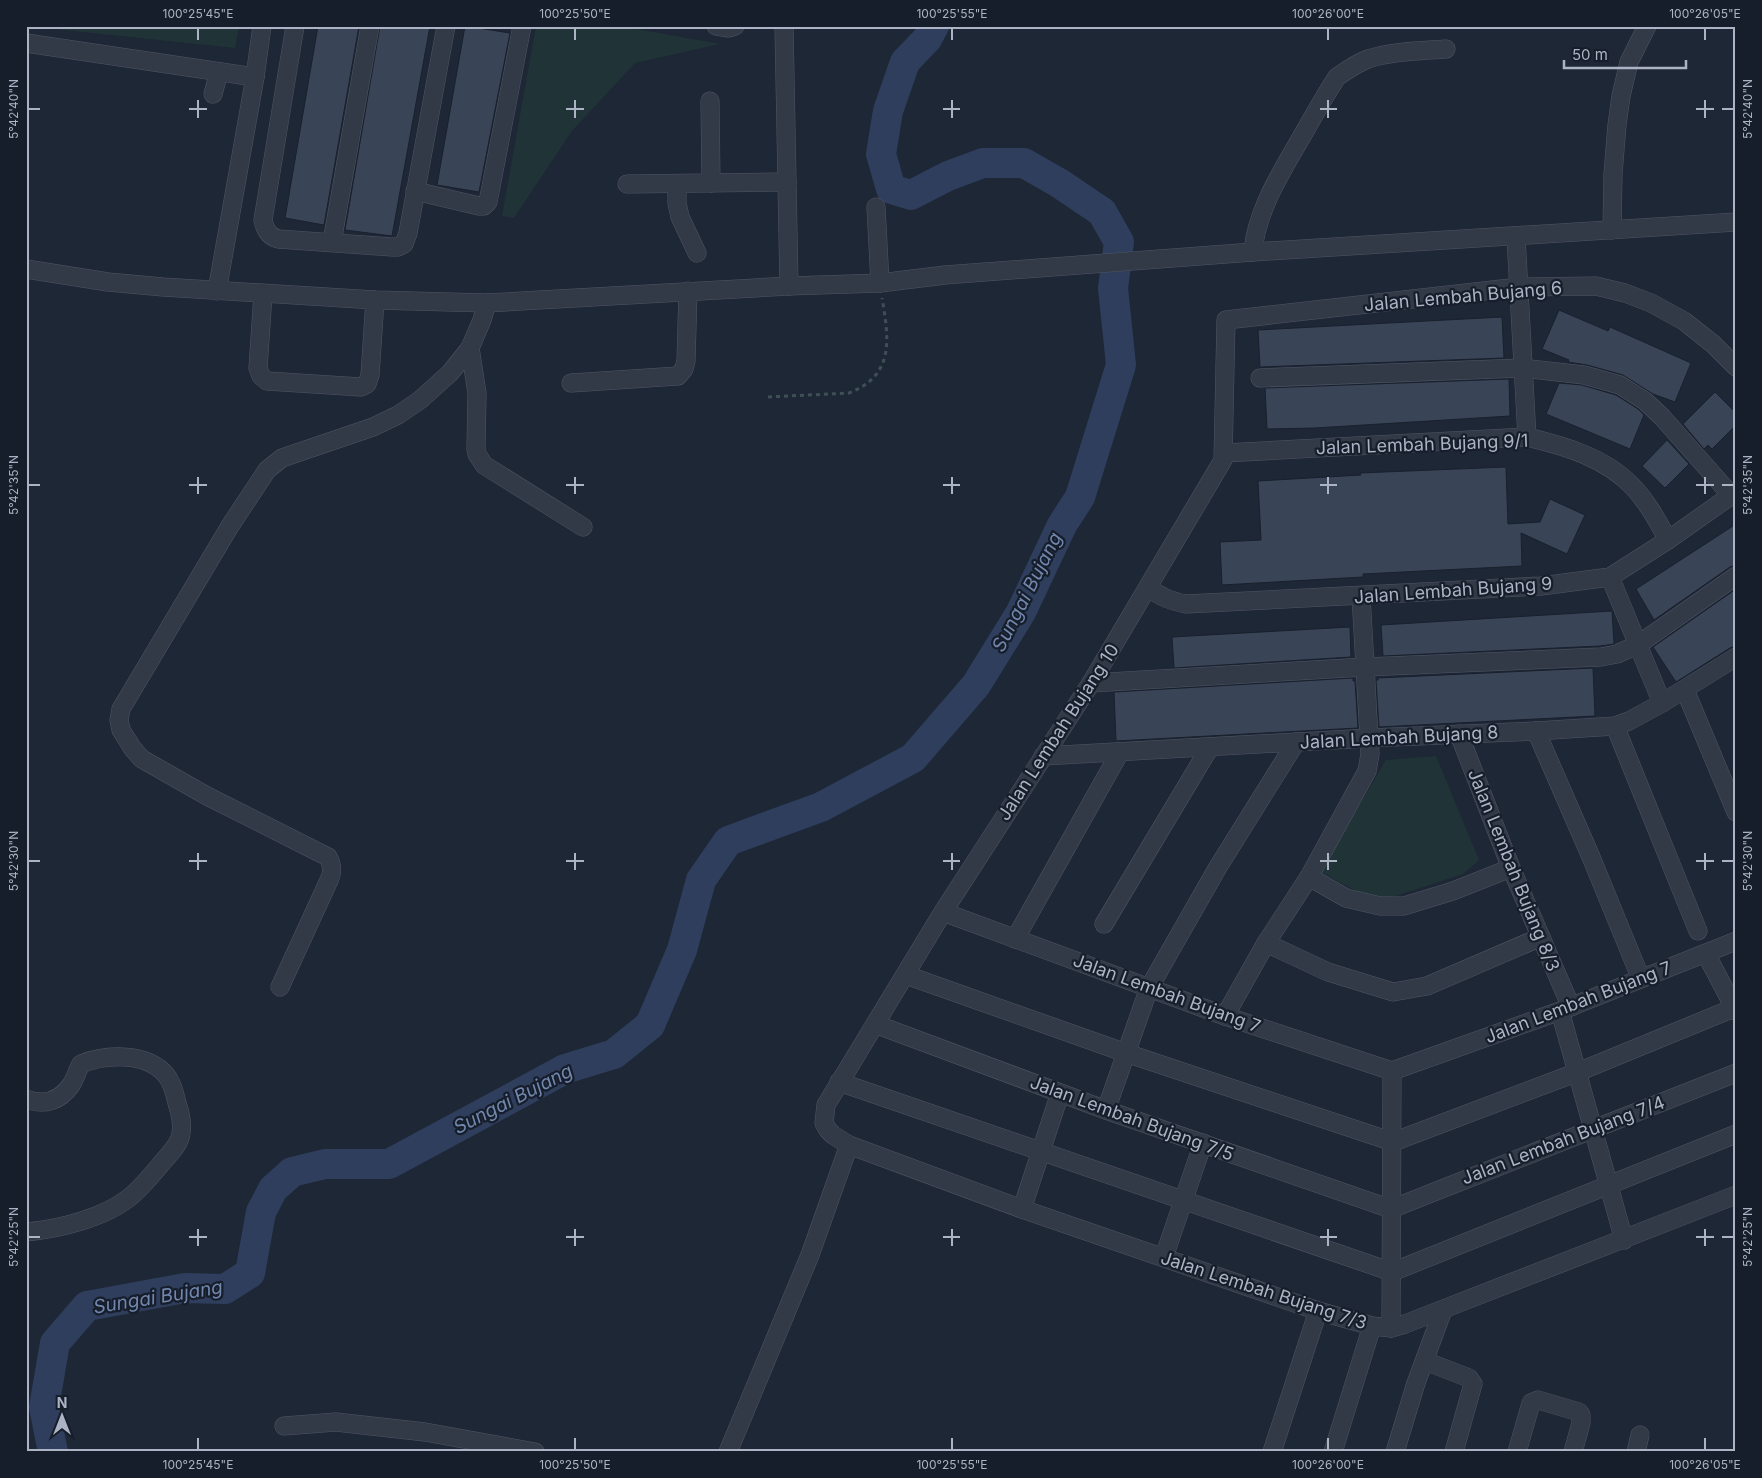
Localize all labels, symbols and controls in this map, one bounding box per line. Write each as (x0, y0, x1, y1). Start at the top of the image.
text: 100°25'45"E (163, 6, 233, 21)
text: 100°25'50"E (539, 6, 611, 21)
text: 100°25'55"E (916, 6, 988, 21)
text: 100°26'00"E (1292, 6, 1364, 21)
text: 100°26'05"E (1669, 6, 1741, 21)
scale bar (1564, 38, 1687, 70)
text: 50 m (1572, 45, 1608, 64)
text: 5°42'40"N (6, 79, 21, 139)
text: 5°42'40"N (1740, 79, 1755, 139)
street label: Jalan Lembah Bujang 6 (1363, 277, 1563, 315)
street label: Jalan Lembah Bujang 9/1 (1315, 430, 1529, 458)
text: 5°42'35"N (6, 455, 21, 515)
text: 5°42'35"N (1740, 455, 1755, 515)
water label: Sungai Bujang (987, 528, 1067, 655)
street label: Jalan Lembah Bujang 9 (1353, 573, 1553, 607)
street label: Jalan Lembah Bujang 10 (993, 640, 1123, 824)
street label: Jalan Lembah Bujang 8 (1299, 721, 1499, 753)
street label: Jalan Lembah Bujang 8/3 (1464, 766, 1564, 974)
text: 5°42'30"N (6, 831, 21, 891)
text: 5°42'30"N (1740, 831, 1755, 891)
street label: Jalan Lembah Bujang 7 (1070, 949, 1264, 1037)
street label: Jalan Lembah Bujang 7 (1482, 957, 1674, 1047)
water label: Sungai Bujang (450, 1059, 577, 1139)
street label: Jalan Lembah Bujang 7/5 (1027, 1071, 1237, 1165)
street label: Jalan Lembah Bujang 7/4 (1458, 1092, 1668, 1188)
text: 5°42'25"N (6, 1207, 21, 1267)
text: 5°42'25"N (1740, 1207, 1755, 1267)
street label: Jalan Lembah Bujang 7/3 (1158, 1247, 1370, 1333)
water label: Sungai Bujang (92, 1275, 225, 1319)
north arrow (38, 1390, 88, 1440)
text: N (57, 1394, 67, 1411)
text: 100°25'45"E (163, 1457, 233, 1472)
text: 100°25'50"E (539, 1457, 611, 1472)
text: 100°25'55"E (916, 1457, 988, 1472)
text: 100°26'00"E (1292, 1457, 1364, 1472)
text: 100°26'05"E (1669, 1457, 1741, 1472)

